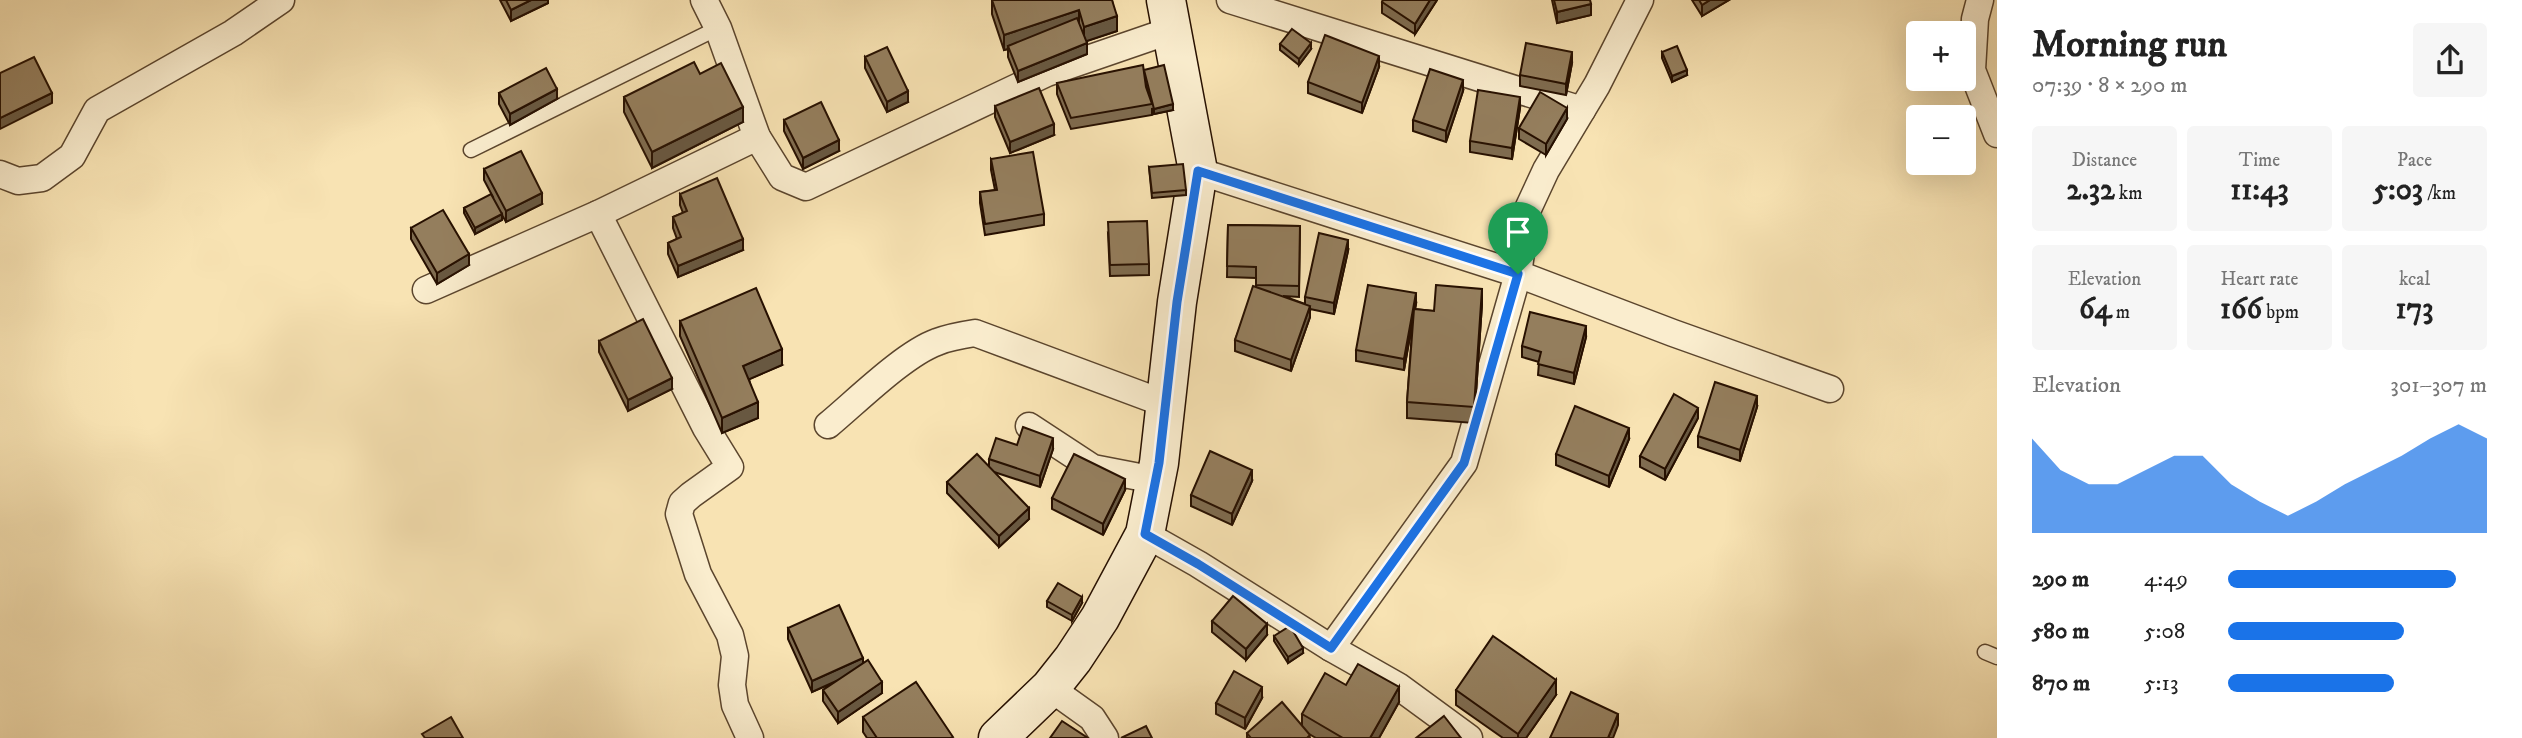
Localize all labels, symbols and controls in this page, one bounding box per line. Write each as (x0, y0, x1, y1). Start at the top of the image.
map controls (1906, 21, 1976, 175)
button: + (1906, 21, 1976, 91)
text: Morning run (2032, 21, 2227, 69)
button: share (2413, 23, 2487, 97)
text: 07:39 · 8 × 290 m (2032, 71, 2188, 100)
button: − (1906, 105, 1976, 175)
text: Distance (2072, 149, 2137, 172)
text: Time (2239, 149, 2280, 172)
text: Pace (2397, 149, 2432, 172)
text: 2.32 (2066, 172, 2115, 209)
text: 11:43 (2230, 172, 2289, 209)
text: 5:03 (2373, 172, 2423, 209)
text: km (2115, 182, 2143, 205)
text: /km (2423, 182, 2456, 205)
pin (1488, 202, 1548, 274)
icon: arrive (1499, 213, 1537, 251)
text: Elevation (2068, 268, 2141, 291)
text: Heart rate (2221, 268, 2298, 291)
text: kcal (2399, 268, 2430, 291)
text: 64 (2079, 291, 2112, 328)
text: 166 (2220, 291, 2262, 328)
text: 173 (2395, 291, 2434, 328)
text: m (2112, 301, 2130, 324)
text: bpm (2262, 301, 2299, 324)
text: Elevation (2032, 371, 2121, 400)
text: 301–307 m (2390, 371, 2487, 400)
text: 290 m (2032, 565, 2089, 594)
text: 4:49 (2144, 565, 2188, 594)
text: 580 m (2032, 617, 2089, 646)
text: 5:08 (2144, 617, 2185, 646)
text: 870 m (2032, 669, 2090, 698)
text: 5:13 (2144, 669, 2178, 698)

